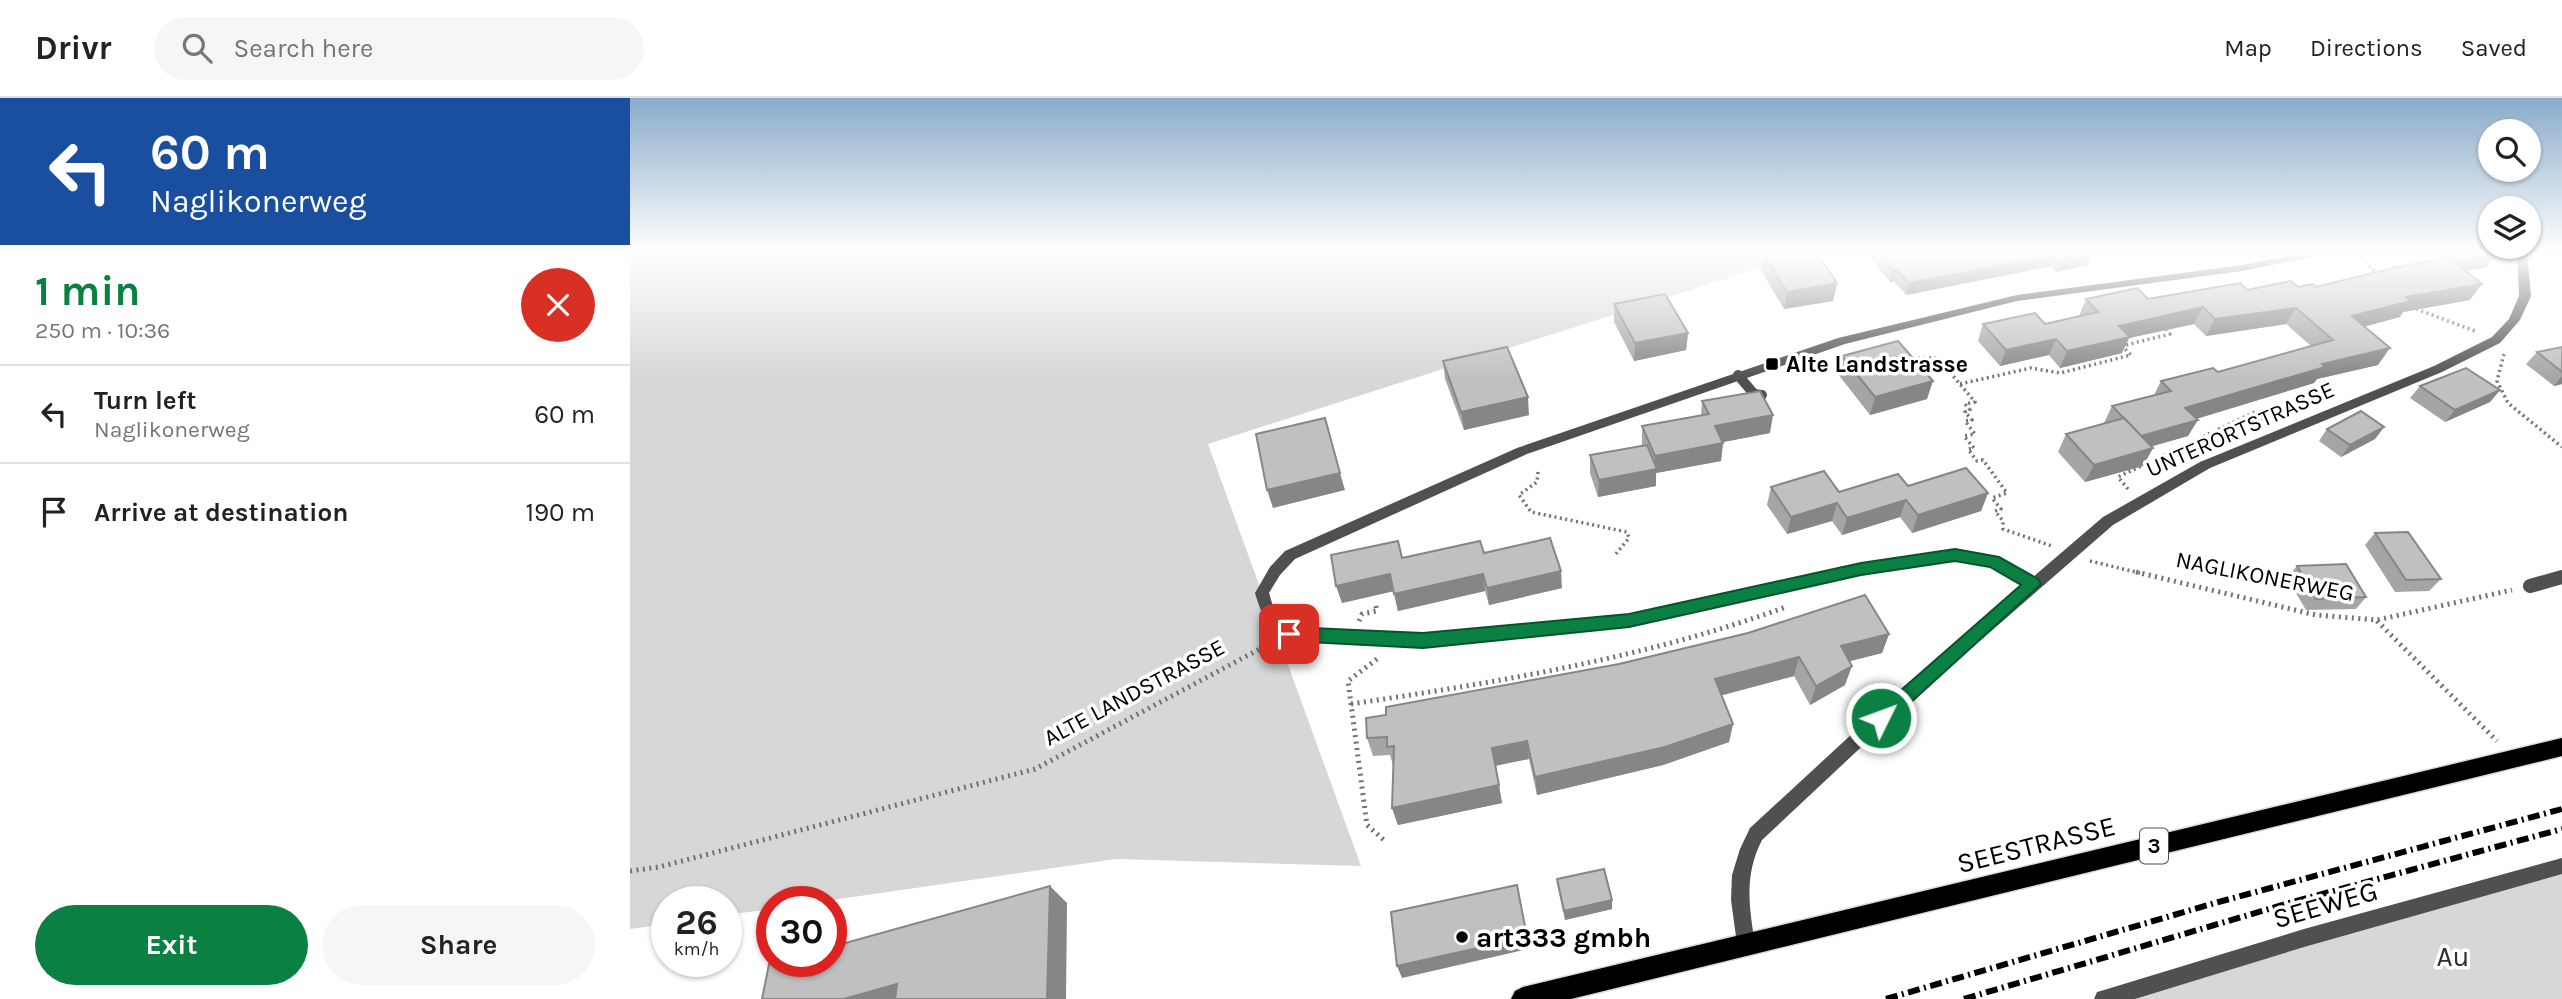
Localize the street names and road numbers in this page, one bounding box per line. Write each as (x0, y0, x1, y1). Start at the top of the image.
street label: UNTERORTSTRASSE (2142, 376, 2338, 483)
street label: NAGLIKONERWEG (2174, 546, 2356, 607)
street label: ALTE LANDSTRASSE (1039, 633, 1229, 752)
street label: SEESTRASSE (1953, 809, 2119, 880)
road number: 3 (2140, 828, 2168, 864)
street label: SEEWEG (2269, 874, 2381, 935)

